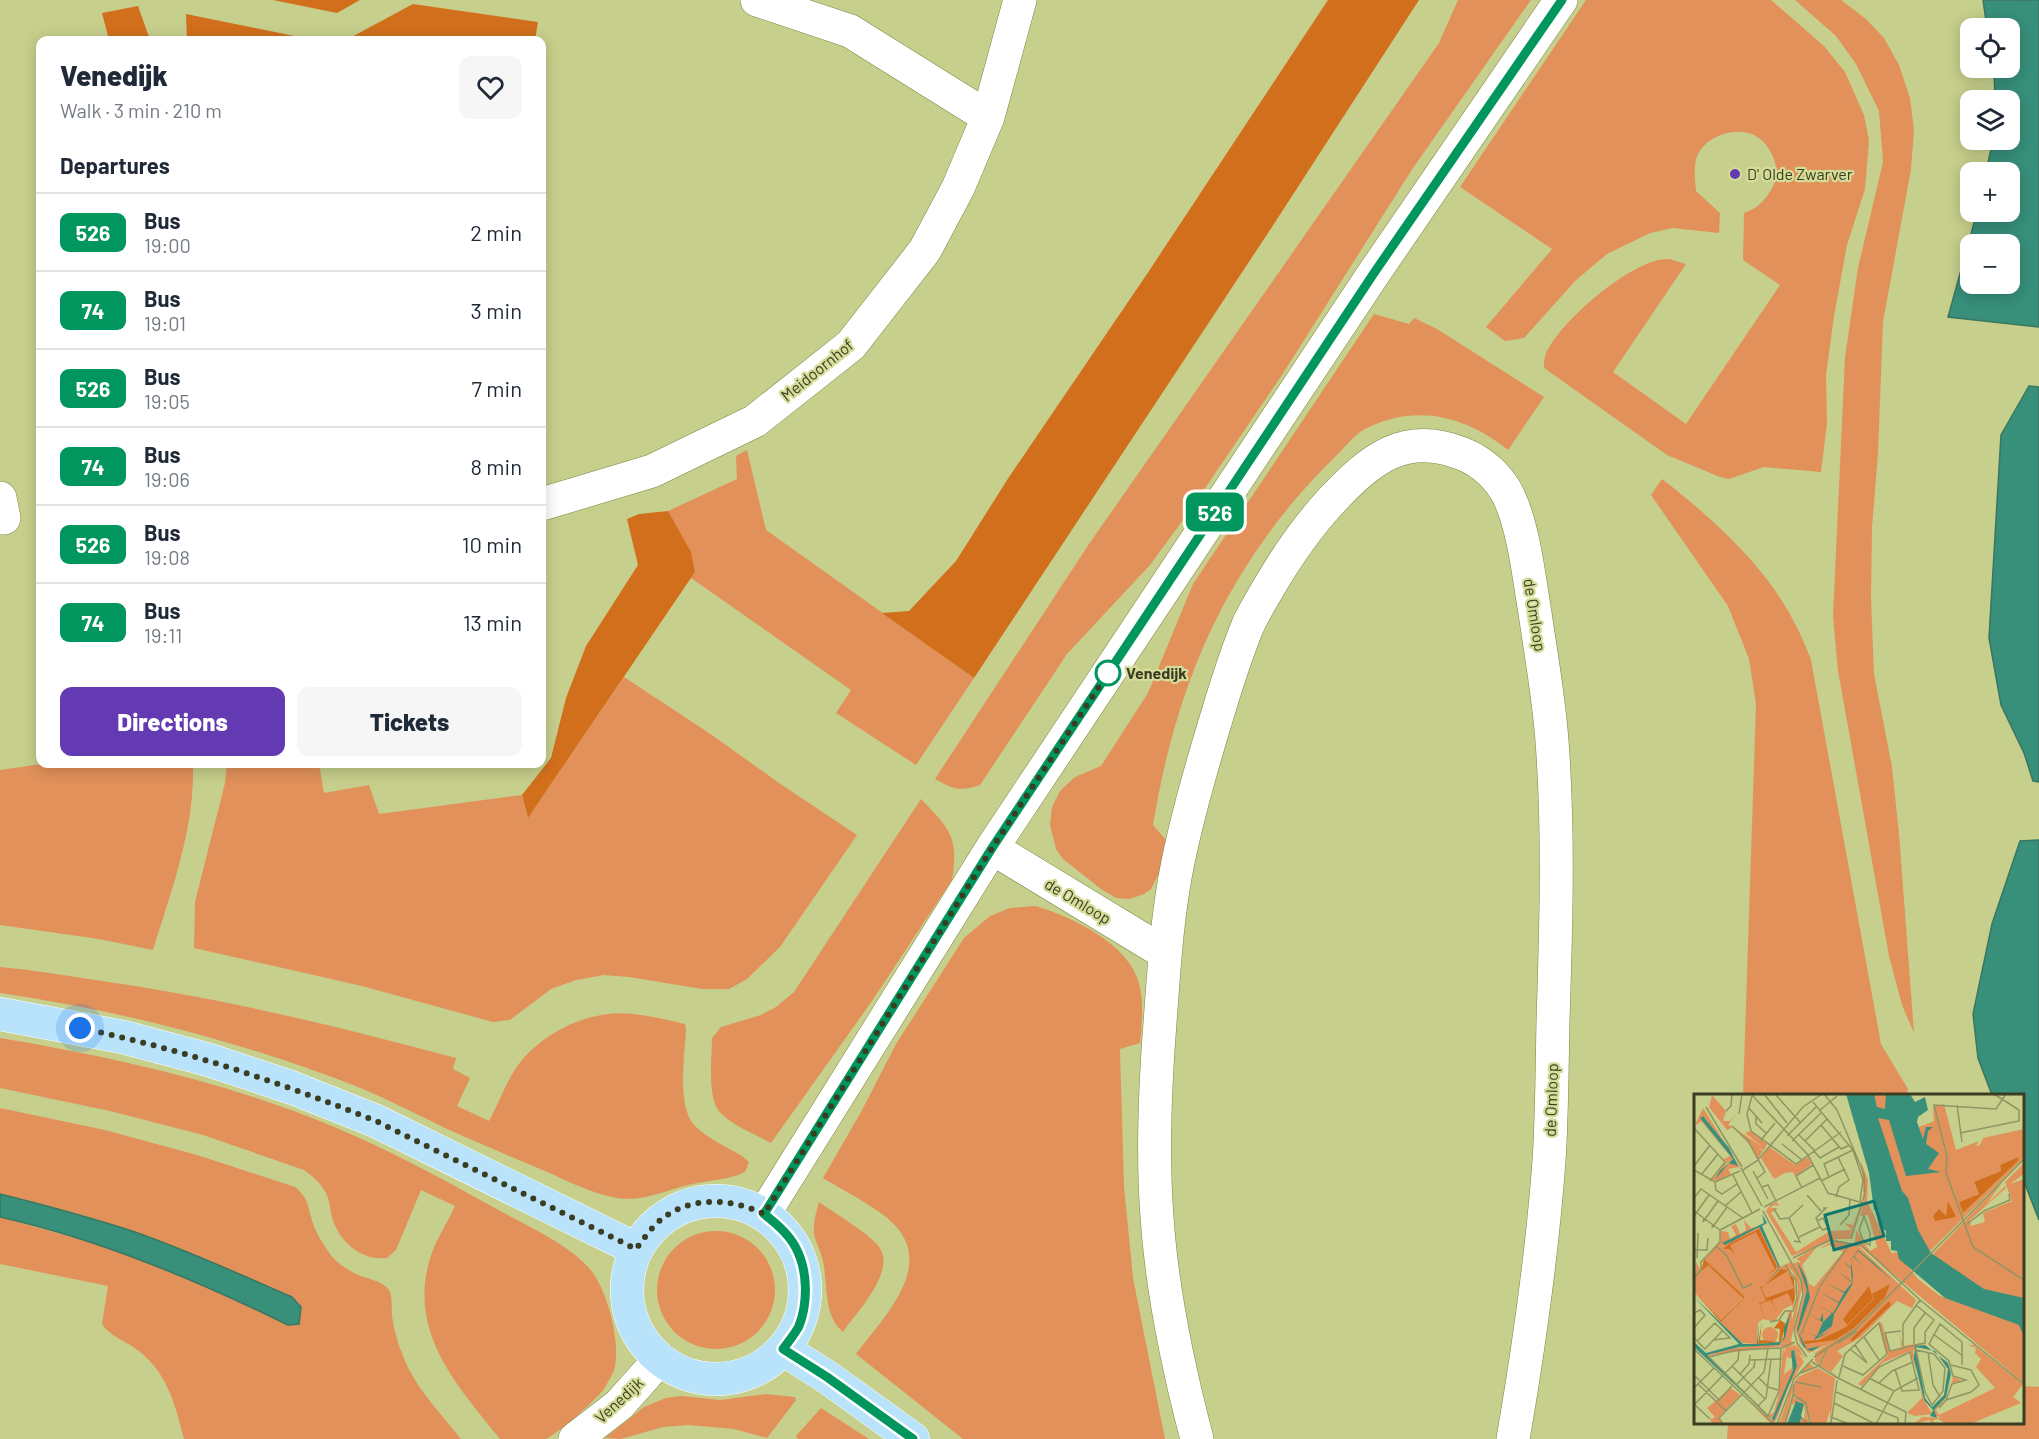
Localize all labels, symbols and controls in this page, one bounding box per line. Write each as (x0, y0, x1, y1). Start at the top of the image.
map controls (1960, 18, 2020, 294)
button: locate (1960, 18, 2020, 78)
button: heart (459, 56, 522, 119)
text: Venedijk (60, 58, 168, 92)
button: layers (1960, 90, 2020, 150)
text: Walk · 3 min · 210 m (60, 98, 222, 122)
text: Departures (60, 152, 170, 178)
button: + (1960, 162, 2020, 222)
place label: D' Olde Zwarver (1747, 164, 1853, 183)
marker: D' Olde Zwarver (1728, 167, 1742, 181)
text: Bus (144, 207, 181, 233)
text: 2 min (470, 219, 522, 245)
text: 526 (76, 220, 110, 245)
text: 19:00 (144, 233, 191, 257)
button: − (1960, 234, 2020, 294)
text: Bus (144, 285, 181, 311)
text: 3 min (471, 297, 522, 323)
text: 74 (81, 298, 105, 323)
text: 19:01 (144, 311, 186, 335)
street label: Meidoornhof (777, 335, 857, 405)
text: Bus (144, 363, 181, 389)
text: 7 min (472, 375, 522, 401)
text: 526 (76, 376, 110, 401)
text: 19:05 (144, 389, 190, 413)
text: Bus (144, 441, 181, 467)
text: 8 min (470, 453, 522, 479)
text: 74 (81, 454, 105, 479)
text: 19:06 (144, 467, 190, 491)
line badge: 526 (1180, 492, 1250, 532)
text: 526 (1198, 500, 1232, 525)
text: Bus (144, 519, 181, 545)
text: 10 min (462, 531, 522, 557)
text: 526 (76, 532, 110, 557)
text: 19:08 (144, 545, 190, 569)
street label: de Omloop (1520, 577, 1551, 653)
text: Bus (144, 597, 181, 623)
text: 13 min (463, 609, 522, 635)
text: 74 (81, 610, 105, 635)
text: 19:11 (144, 623, 182, 647)
marker: Venedijk (1095, 660, 1121, 686)
place label: Venedijk (1126, 663, 1187, 682)
button: Directions (60, 687, 285, 756)
button: Tickets (297, 687, 522, 756)
street label: de Omloop (1042, 873, 1115, 928)
your location (65, 1013, 95, 1043)
street label: de Omloop (1540, 1063, 1561, 1137)
inset map (1694, 1094, 2024, 1424)
street label: Venedijk (591, 1373, 647, 1427)

